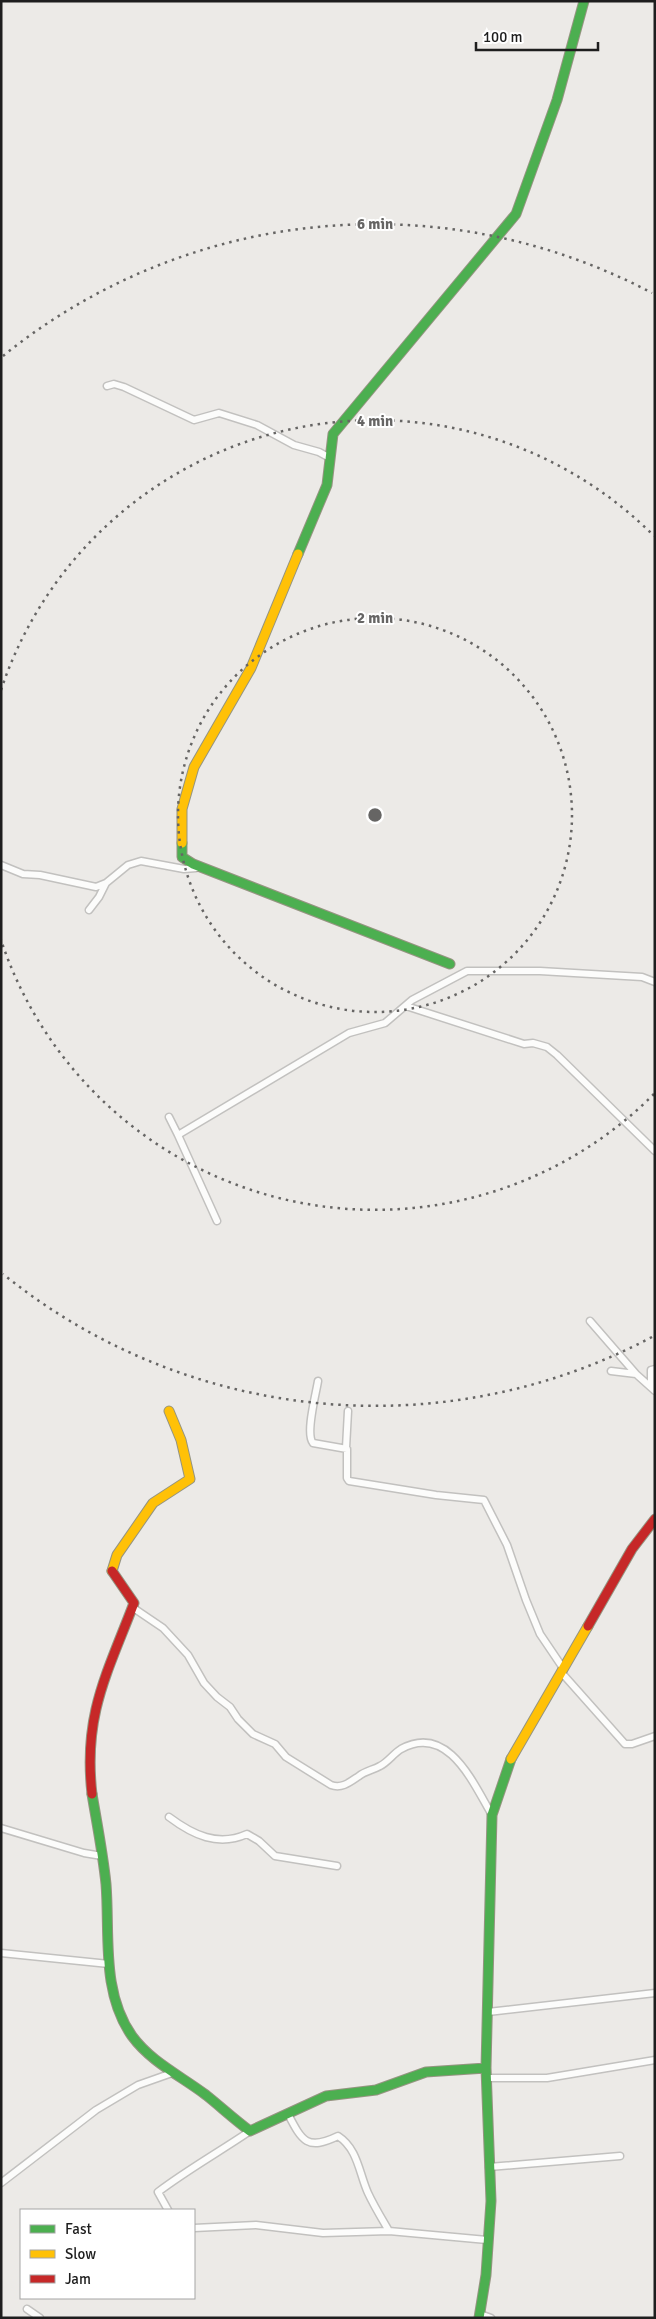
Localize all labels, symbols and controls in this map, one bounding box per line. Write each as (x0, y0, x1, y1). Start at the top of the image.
scale bar (476, 20, 598, 52)
text: 100 m (483, 28, 523, 46)
text: 6 min (357, 215, 393, 233)
text: 4 min (357, 412, 393, 430)
text: 2 min (357, 609, 393, 627)
centre of rings (366, 806, 384, 824)
legend (20, 2209, 195, 2299)
text: Fast (65, 2220, 92, 2238)
text: Slow (65, 2245, 96, 2263)
text: Jam (65, 2270, 91, 2288)

